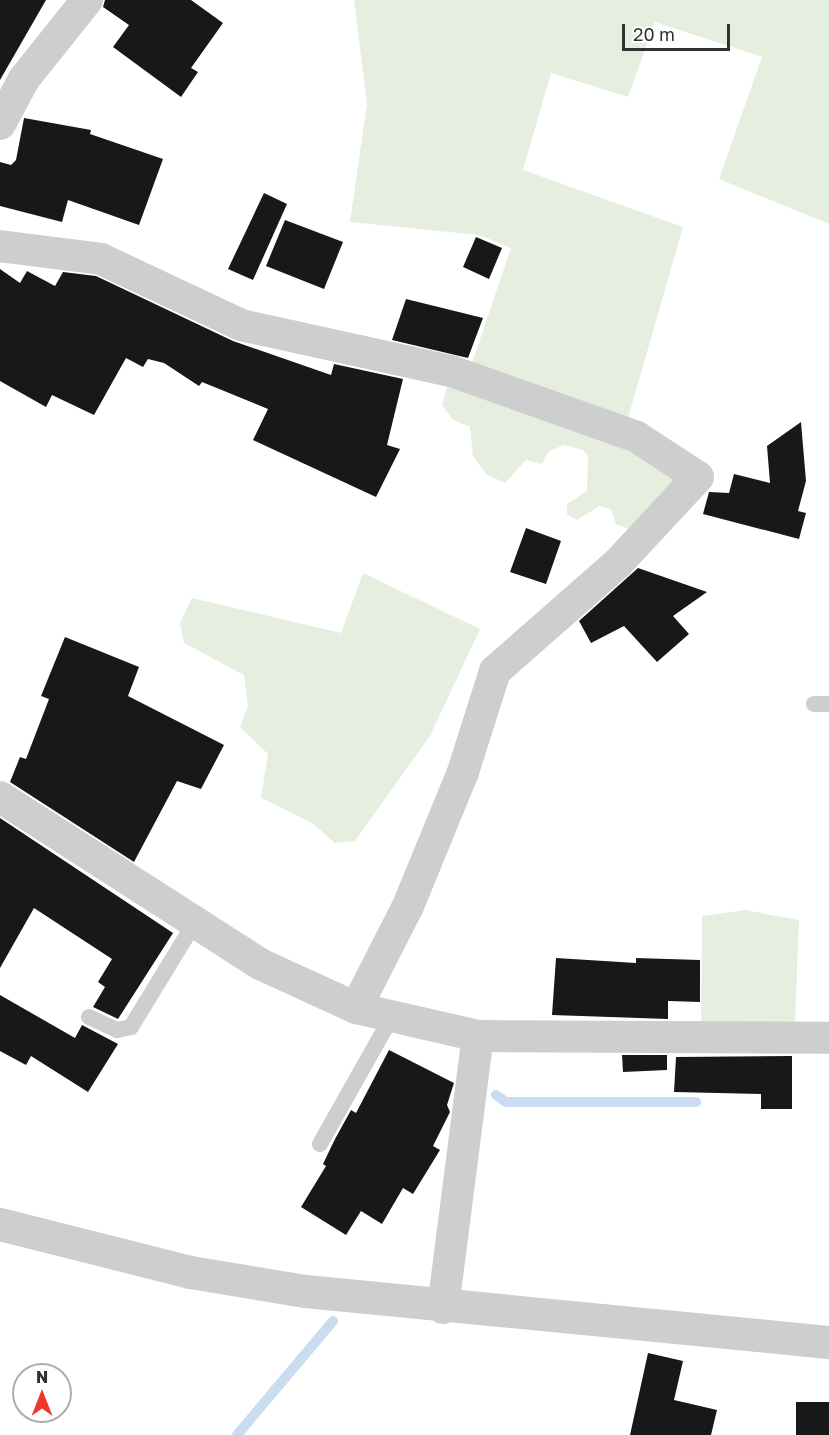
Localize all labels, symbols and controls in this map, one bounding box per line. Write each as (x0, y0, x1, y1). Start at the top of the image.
scale bar (625, 12, 733, 50)
text: 20 m (633, 23, 675, 45)
north arrow (12, 1363, 72, 1423)
text: N (36, 1367, 48, 1387)

